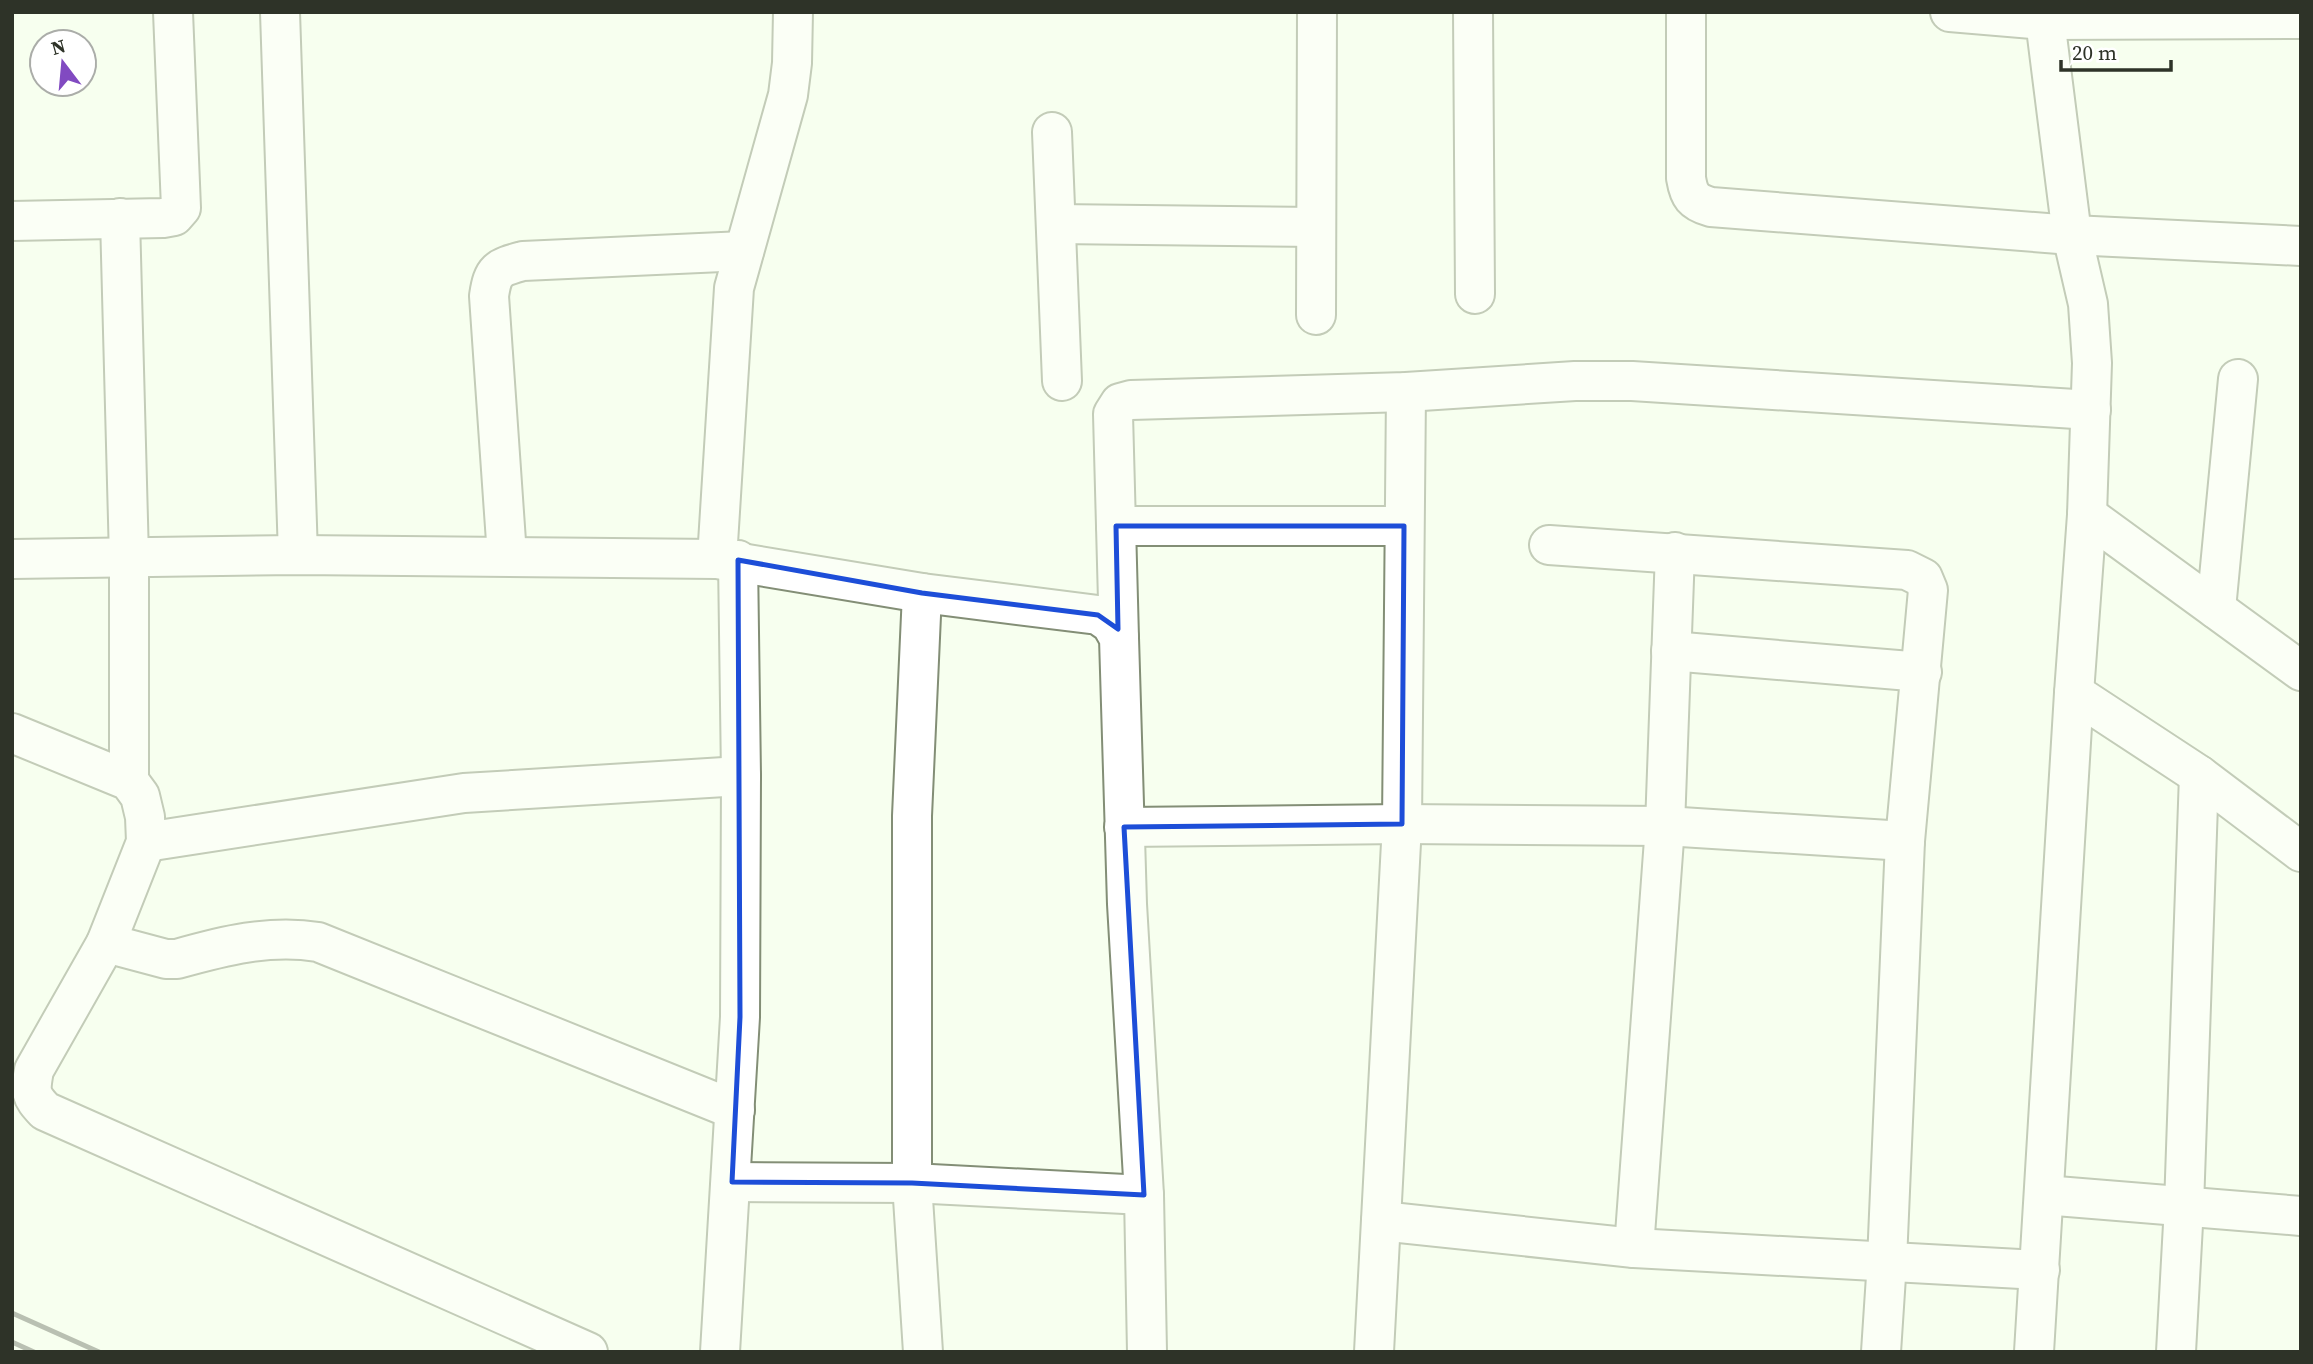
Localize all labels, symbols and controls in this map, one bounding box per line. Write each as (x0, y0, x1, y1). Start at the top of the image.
north arrow (28, 28, 98, 98)
scale bar (2061, 28, 2171, 72)
text: N (48, 32, 69, 61)
text: 20 m (2072, 38, 2117, 67)

